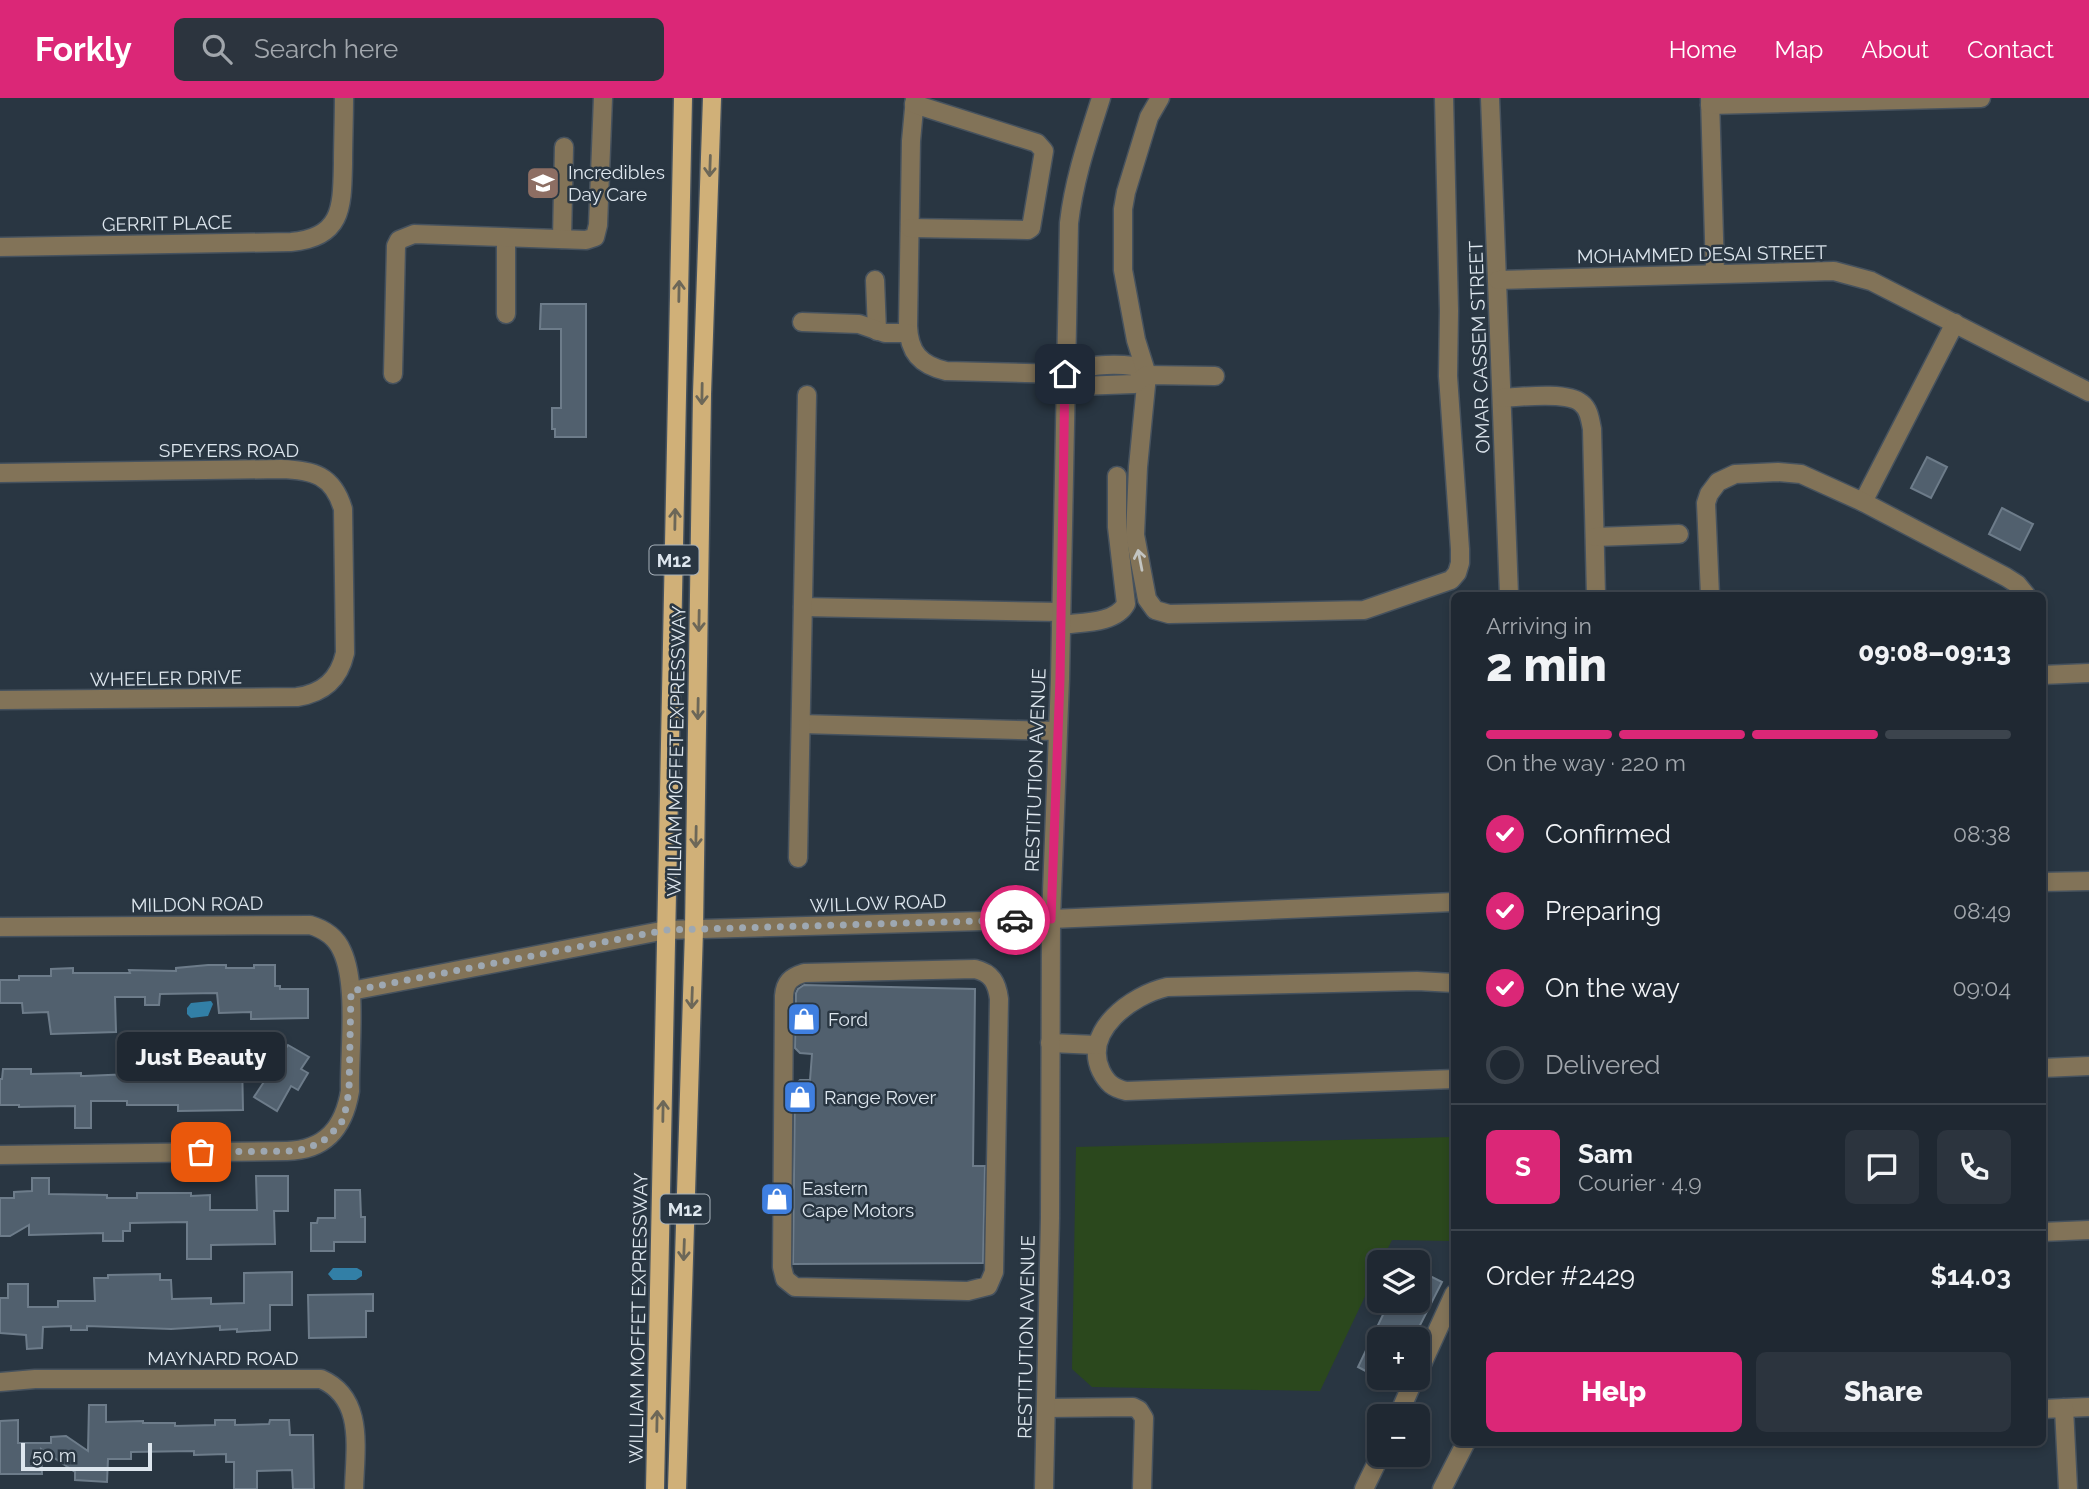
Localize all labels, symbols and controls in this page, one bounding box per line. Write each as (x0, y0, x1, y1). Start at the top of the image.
search box (174, 18, 664, 81)
text: Forkly (35, 30, 132, 69)
icon: search (198, 30, 236, 68)
text: Search here (254, 34, 398, 64)
text: Home (1669, 35, 1737, 64)
text: Map (1775, 35, 1823, 64)
text: About (1861, 35, 1929, 64)
text: Contact (1967, 35, 2054, 64)
one-way arrow (703, 154, 716, 177)
place label: Incredibles Day Care (568, 161, 665, 205)
school or university icon: Incredibles Day Care (524, 164, 562, 202)
street label: GERRIT PLACE (102, 211, 232, 235)
street label: OMAR CASSEM STREET (1464, 240, 1494, 454)
street label: MOHAMMED DESAI STREET (1577, 241, 1828, 267)
one-way arrow (672, 280, 686, 303)
pin (1035, 344, 1095, 404)
icon: home (1046, 355, 1084, 393)
one-way arrow (695, 382, 708, 405)
street label: SPEYERS ROAD (159, 439, 299, 461)
one-way arrow (668, 507, 681, 530)
road number: M12 (650, 546, 698, 574)
one-way arrow (1133, 549, 1146, 572)
street label: WILLIAM MOFFET EXPRESSWAY (662, 605, 690, 897)
one-way arrow (693, 609, 706, 632)
text: Arriving in (1486, 612, 1592, 639)
text: 09:08–09:13 (1858, 637, 2011, 667)
text: 2 min (1486, 638, 1607, 692)
street label: WHEELER DRIVE (90, 666, 242, 690)
street label: RESTITUTION AVENUE (1020, 668, 1050, 872)
one-way arrow (691, 698, 705, 721)
text: On the way · 220 m (1486, 749, 1686, 776)
icon: check (1486, 815, 1524, 853)
text: Confirmed (1545, 819, 1671, 849)
text: 08:38 (1953, 820, 2011, 847)
one-way arrow (689, 825, 703, 848)
courier (980, 885, 1050, 955)
street label: WILLOW ROAD (809, 890, 947, 916)
street label: MILDON ROAD (131, 892, 263, 916)
icon: check (1486, 892, 1524, 930)
text: Preparing (1545, 896, 1661, 926)
text: 08:49 (1953, 897, 2011, 924)
icon: car (996, 901, 1034, 939)
icon: check (1486, 969, 1524, 1007)
text: On the way (1545, 973, 1680, 1003)
text: 09:04 (1952, 974, 2011, 1001)
one-way arrow (686, 986, 699, 1009)
shop icon: Ford (785, 1000, 823, 1038)
place label: Ford (828, 1008, 868, 1030)
callout: Just Beauty (117, 1033, 285, 1082)
text: Just Beauty (136, 1043, 266, 1070)
text: Delivered (1545, 1050, 1660, 1080)
shop icon: Range Rover (781, 1078, 819, 1116)
place label: Range Rover (824, 1086, 936, 1108)
one-way arrow (656, 1100, 669, 1123)
pin (171, 1122, 231, 1182)
button: chat (1845, 1130, 1919, 1204)
button: phone (1937, 1130, 2011, 1204)
icon: bag (182, 1133, 220, 1171)
text: Sam (1578, 1139, 1633, 1169)
text: S (1515, 1152, 1531, 1182)
text: Courier · 4.9 (1578, 1169, 1702, 1196)
street label: WILLIAM MOFFET EXPRESSWAY (624, 1172, 652, 1464)
place label: Eastern Cape Motors (802, 1177, 914, 1221)
shop icon: Eastern Cape Motors (758, 1180, 796, 1218)
road number: M12 (660, 1194, 710, 1224)
street label: RESTITUTION AVENUE (1013, 1235, 1039, 1439)
one-way arrow (677, 1238, 690, 1261)
map controls (1367, 1250, 1430, 1467)
button: layers (1367, 1250, 1430, 1313)
text: Order #2429 (1486, 1261, 1635, 1291)
text: $14.03 (1931, 1261, 2011, 1291)
button: + (1367, 1327, 1430, 1390)
street label: MAYNARD ROAD (147, 1347, 299, 1369)
button: Help (1486, 1352, 1742, 1432)
button: Share (1756, 1352, 2011, 1432)
button: − (1367, 1404, 1430, 1467)
one-way arrow (650, 1410, 663, 1433)
scale bar (21, 1440, 152, 1472)
text: 50 m (32, 1444, 76, 1466)

